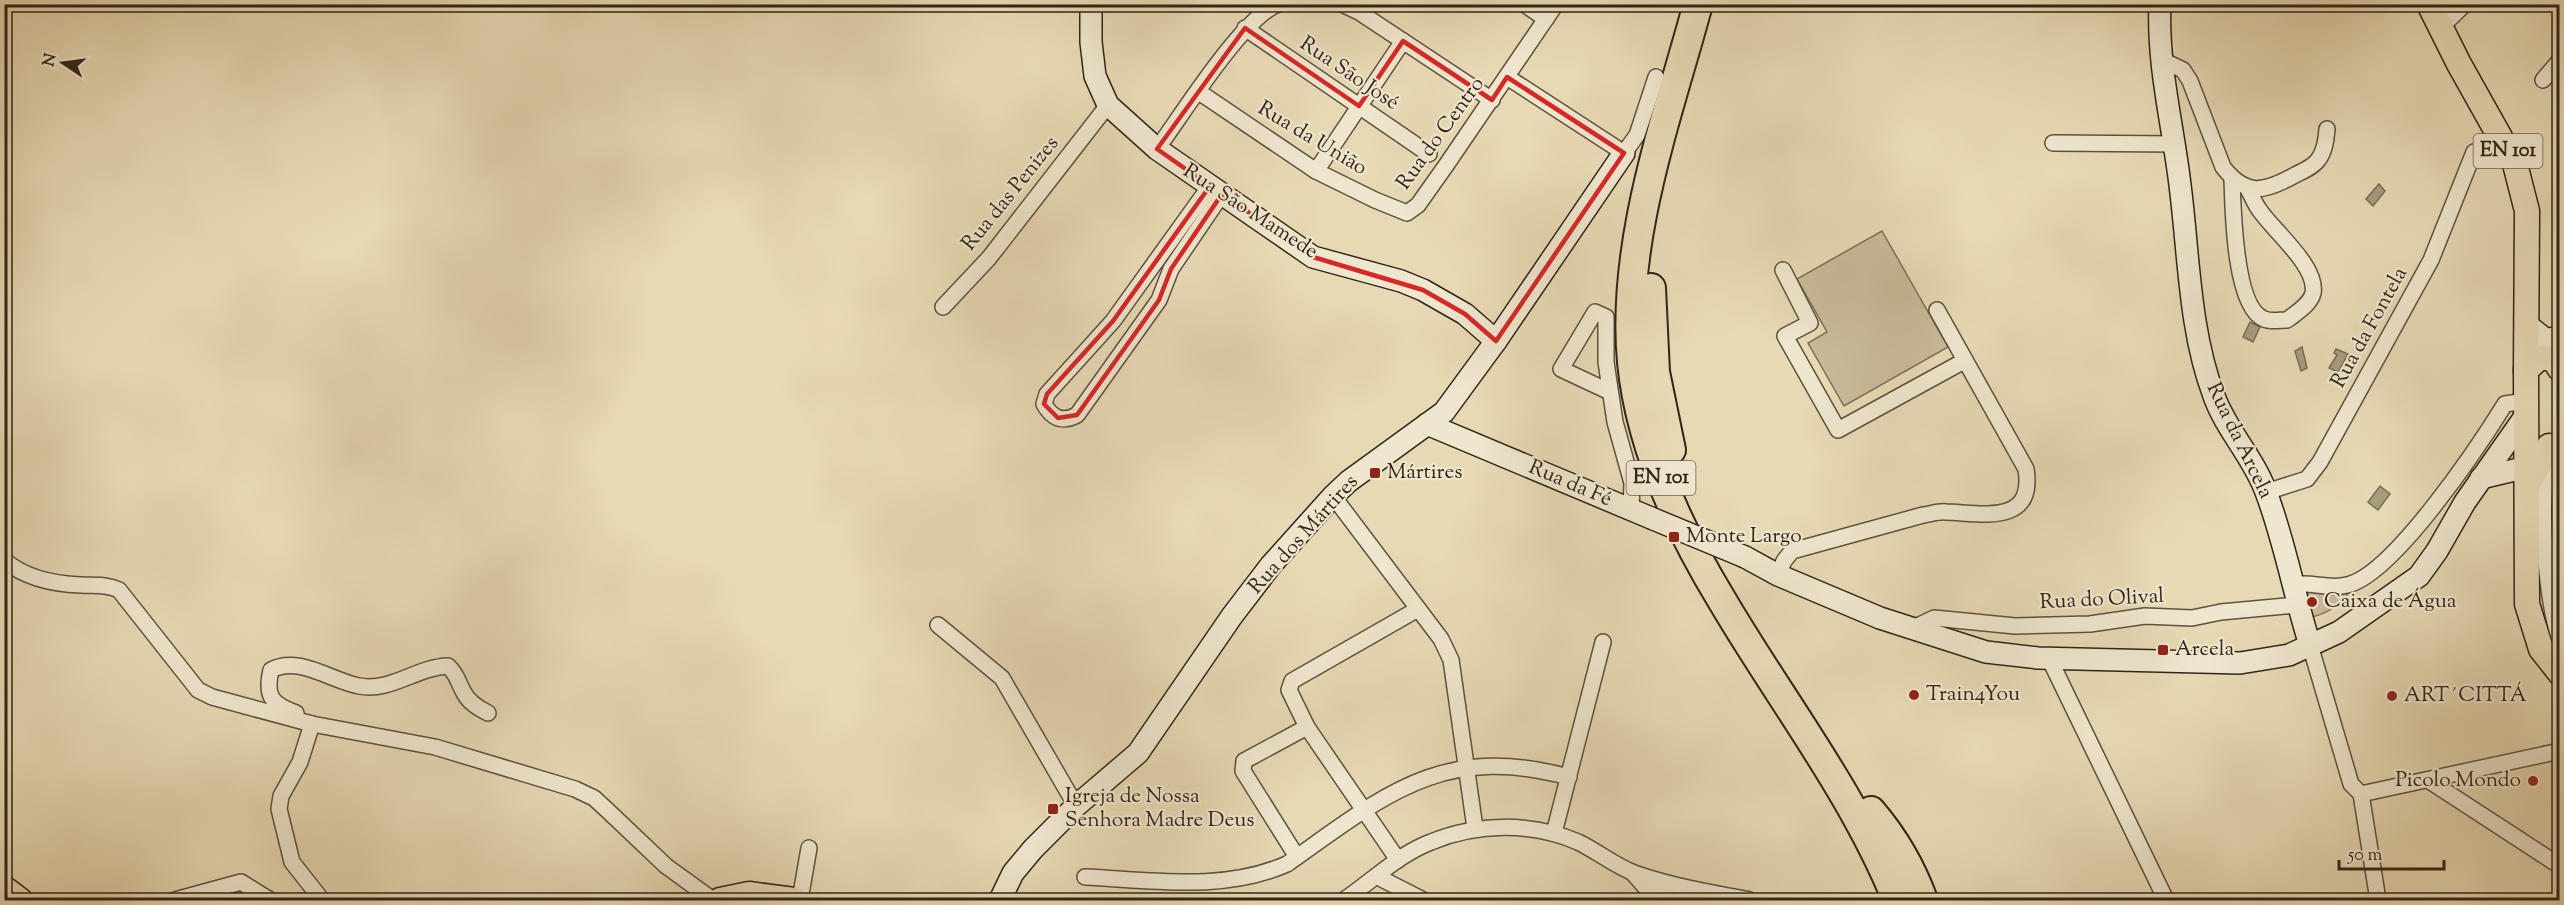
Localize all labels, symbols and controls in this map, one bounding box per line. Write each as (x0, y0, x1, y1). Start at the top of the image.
street label: Rua São José (1293, 30, 1405, 118)
north arrow (33, 33, 93, 93)
text: N (38, 51, 64, 69)
street label: Rua do Centro (1390, 71, 1492, 197)
street label: Rua da União (1252, 94, 1372, 184)
street label: Rua das Penizes (955, 130, 1067, 258)
road number: EN 101 (2474, 134, 2542, 168)
street label: Rua São Mamede (1176, 157, 1324, 267)
street label: Rua da Fontela (2324, 262, 2416, 394)
street label: Rua da Arcela (2198, 378, 2280, 504)
street label: Rua da Fé (1524, 453, 1616, 515)
place label: Mártires (1387, 458, 1463, 488)
road number: EN 101 (1626, 461, 1696, 495)
marker: Mártires (1368, 466, 1382, 480)
street label: Rua dos Mártires (1242, 468, 1366, 602)
place label: Monte Largo (1686, 522, 1802, 552)
marker: Monte Largo (1667, 530, 1681, 544)
street label: Rua do Olival (2039, 582, 2165, 618)
place label: Caixa de Água (2324, 587, 2457, 617)
marker: Caixa de Água (2305, 595, 2319, 609)
place label: Arcela (2175, 635, 2235, 665)
marker: Arcela (2156, 643, 2170, 657)
place label: Train4You (1926, 680, 2020, 710)
place label: ART´CITTÁ (2404, 681, 2527, 711)
marker: Train4You (1907, 688, 1921, 702)
marker: ART´CITTÁ (2385, 689, 2399, 703)
place label: Picolo Mondo (2395, 766, 2521, 796)
marker: Picolo Mondo (2526, 774, 2540, 788)
place label: Igreja de Nossa Senhora Madre Deus (1065, 782, 1255, 836)
marker: Igreja de Nossa Senhora Madre Deus (1046, 802, 1060, 816)
scale bar (2339, 833, 2444, 871)
text: 50 m (2347, 843, 2383, 869)

